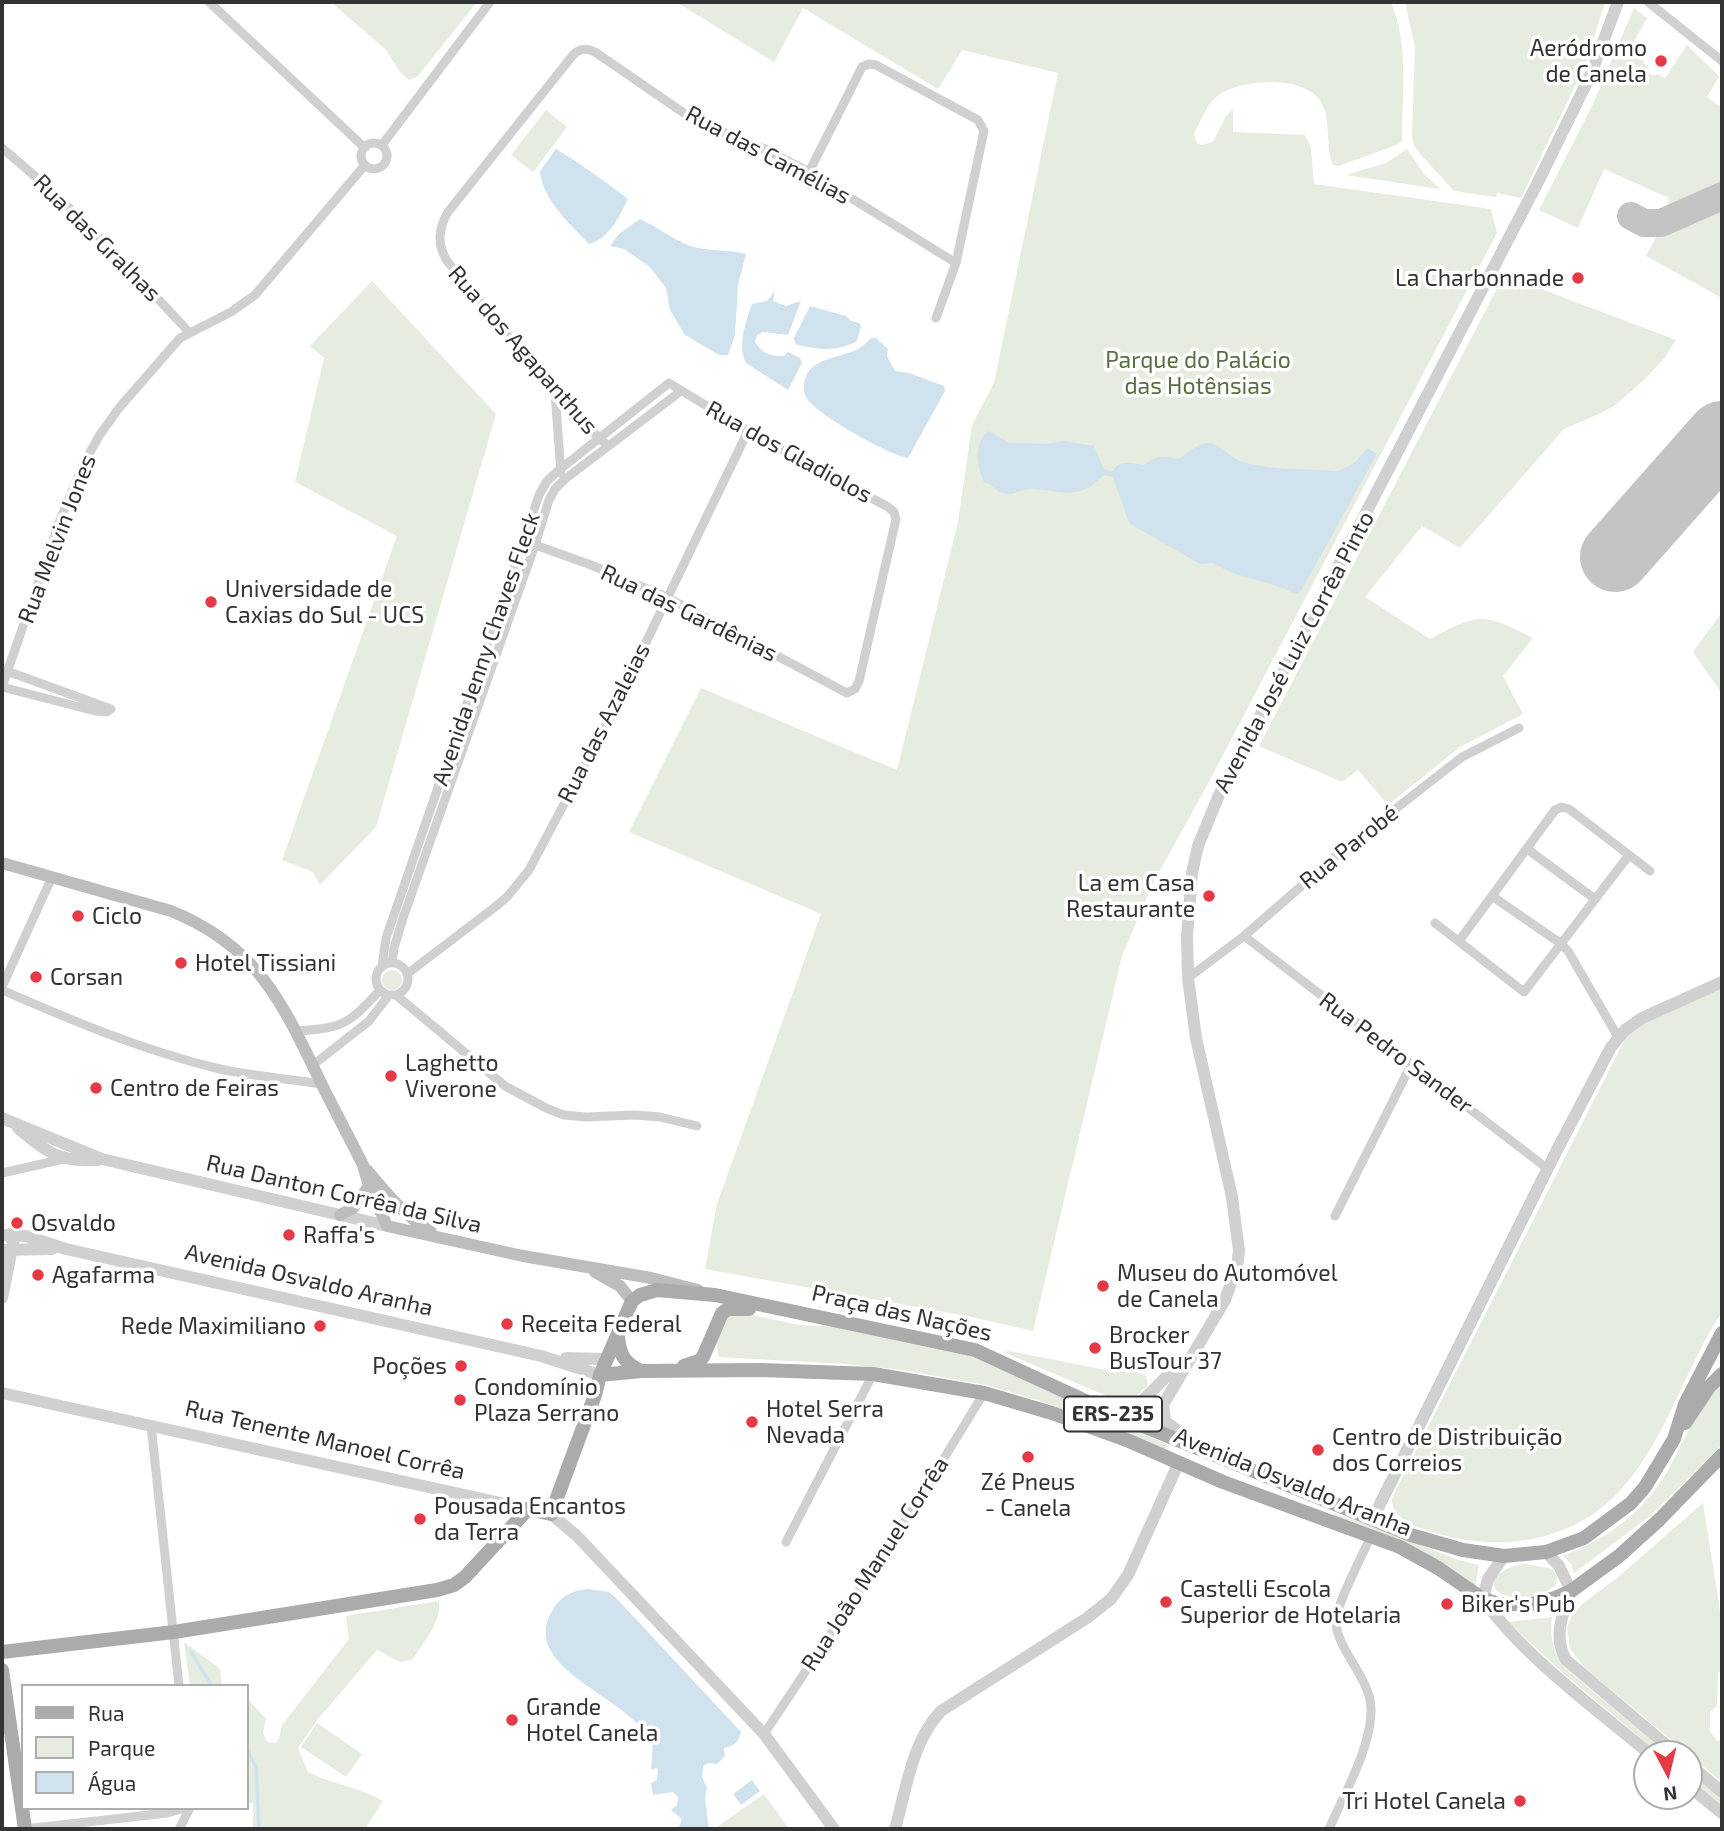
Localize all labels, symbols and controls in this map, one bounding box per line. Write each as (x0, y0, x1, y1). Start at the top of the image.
place label: Aeródromo de Canela (1530, 34, 1647, 88)
marker: Aeródromo de Canela (1653, 53, 1669, 69)
street label: Rua das Camélias (681, 100, 855, 210)
street label: Rua das Gralhas (28, 169, 166, 307)
street label: Rua dos Agapanthus (442, 260, 604, 440)
place label: La Charbonnade (1395, 264, 1564, 292)
marker: La Charbonnade (1570, 270, 1586, 286)
park label: Parque do Palácio das Hotênsias (1105, 346, 1291, 400)
street label: Rua dos Gladiolos (701, 395, 877, 509)
street label: Rua Melvin Jones (12, 451, 102, 627)
street label: Avenida José Luiz Corrêa Pinto (1208, 507, 1380, 797)
street label: Avenida Jenny Chaves Fleck (426, 509, 546, 789)
street label: Rua das Gardênias (596, 558, 782, 668)
place label: Universidade de Caxias do Sul - UCS (225, 575, 424, 629)
marker: Universidade de Caxias do Sul - UCS (203, 594, 219, 610)
street label: Rua das Azaleias (552, 639, 656, 807)
street label: Rua Parobé (1294, 799, 1404, 895)
place label: La em Casa Restaurante (1066, 869, 1195, 923)
marker: La em Casa Restaurante (1201, 888, 1217, 904)
place label: Ciclo (92, 902, 142, 930)
marker: Ciclo (70, 908, 86, 924)
place label: Hotel Tissiani (195, 949, 336, 977)
marker: Hotel Tissiani (173, 955, 189, 971)
place label: Corsan (50, 963, 123, 991)
marker: Corsan (28, 969, 44, 985)
street label: Rua Pedro Sander (1314, 986, 1478, 1120)
place label: Laghetto Viverone (405, 1049, 499, 1103)
marker: Laghetto Viverone (383, 1068, 399, 1084)
place label: Centro de Feiras (110, 1074, 279, 1102)
marker: Centro de Feiras (88, 1080, 104, 1096)
street label: Rua Danton Corrêa da Silva (204, 1149, 484, 1239)
place label: Osvaldo (31, 1209, 116, 1237)
marker: Osvaldo (9, 1215, 25, 1231)
place label: Raffa's (303, 1221, 375, 1249)
marker: Raffa's (281, 1227, 297, 1243)
street label: Avenida Osvaldo Aranha (182, 1238, 436, 1322)
place label: Museu do Automóvel de Canela (1117, 1259, 1337, 1313)
place label: Agafarma (52, 1261, 155, 1289)
marker: Agafarma (30, 1267, 46, 1283)
marker: Museu do Automóvel de Canela (1095, 1278, 1111, 1294)
street label: Praça das Nações (809, 1279, 995, 1347)
place label: Receita Federal (521, 1310, 682, 1338)
place label: Rede Maximiliano (121, 1312, 306, 1340)
marker: Receita Federal (499, 1316, 515, 1332)
marker: Rede Maximiliano (312, 1318, 328, 1334)
place label: Brocker BusTour 37 (1109, 1321, 1222, 1375)
marker: Brocker BusTour 37 (1087, 1340, 1103, 1356)
place label: Poções (372, 1352, 447, 1380)
marker: Poções (453, 1358, 469, 1374)
place label: Condomínio Plaza Serrano (474, 1373, 619, 1427)
marker: Condomínio Plaza Serrano (452, 1392, 468, 1408)
street label: Rua Tenente Manoel Corrêa (182, 1394, 468, 1486)
place label: Hotel Serra Nevada (766, 1395, 884, 1449)
road number: ERS-235 (1064, 1396, 1162, 1432)
marker: Hotel Serra Nevada (744, 1414, 760, 1430)
street label: Avenida Osvaldo Aranha (1170, 1422, 1416, 1542)
place label: Centro de Distribuição dos Correios (1332, 1423, 1563, 1477)
marker: Centro de Distribuição dos Correios (1310, 1442, 1326, 1458)
marker: Zé Pneus - Canela (1020, 1449, 1036, 1465)
street label: Rua João Manuel Corrêa (795, 1452, 955, 1676)
place label: Zé Pneus - Canela (981, 1468, 1075, 1522)
place label: Pousada Encantos da Terra (434, 1492, 626, 1546)
marker: Pousada Encantos da Terra (412, 1511, 428, 1527)
place label: Castelli Escola Superior de Hotelaria (1180, 1575, 1401, 1629)
place label: Biker's Pub (1461, 1590, 1575, 1618)
marker: Castelli Escola Superior de Hotelaria (1158, 1594, 1174, 1610)
marker: Biker's Pub (1439, 1596, 1455, 1612)
legend (21, 1684, 248, 1810)
place label: Grande Hotel Canela (526, 1693, 658, 1747)
text: Rua (88, 1700, 124, 1725)
marker: Grande Hotel Canela (504, 1712, 520, 1728)
text: Parque (88, 1735, 155, 1760)
north arrow (1633, 1740, 1703, 1810)
text: Água (88, 1770, 136, 1795)
text: N (1662, 1782, 1679, 1807)
place label: Tri Hotel Canela (1342, 1787, 1506, 1815)
marker: Tri Hotel Canela (1512, 1793, 1528, 1809)

